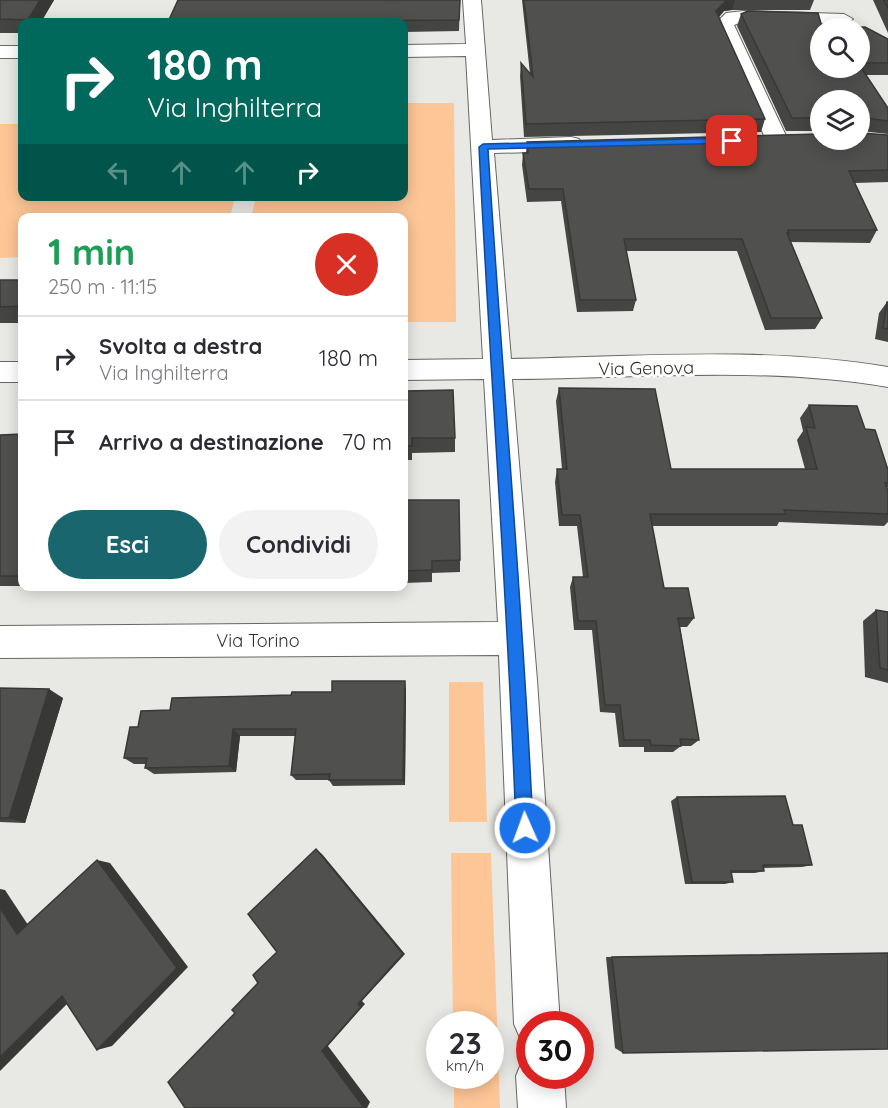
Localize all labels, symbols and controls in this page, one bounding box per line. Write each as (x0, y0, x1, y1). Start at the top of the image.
map controls (810, 18, 870, 150)
button: search (810, 18, 870, 78)
text: 180 m (147, 38, 263, 91)
icon: right (48, 42, 126, 120)
text: Via Inghilterra (147, 90, 322, 124)
button: layers (810, 90, 870, 150)
pin (706, 115, 757, 166)
icon: arrive (715, 124, 748, 157)
icon: left (102, 156, 135, 189)
icon: ahead (165, 156, 198, 189)
icon: ahead (228, 156, 261, 189)
icon: right (291, 156, 324, 189)
text: 1 min (48, 229, 135, 274)
button: close (315, 233, 378, 296)
text: 250 m · 11:15 (48, 274, 157, 299)
text: Svolta a destra (99, 332, 262, 360)
icon: right (48, 342, 81, 375)
text: 180 m (319, 344, 378, 372)
street label: Via Genova (598, 356, 694, 380)
text: Via Inghilterra (99, 360, 229, 385)
icon: arrive (48, 426, 81, 459)
text: Arrivo a destinazione (99, 428, 324, 456)
text: 70 m (342, 428, 392, 456)
button: Esci (48, 510, 207, 579)
button: Condividi (219, 510, 378, 579)
street label: Via Torino (216, 629, 300, 652)
position arrow (493, 796, 557, 860)
speed limit sign: 30 (516, 1011, 594, 1089)
text: 23 (448, 1024, 482, 1062)
text: km/h (446, 1056, 484, 1075)

